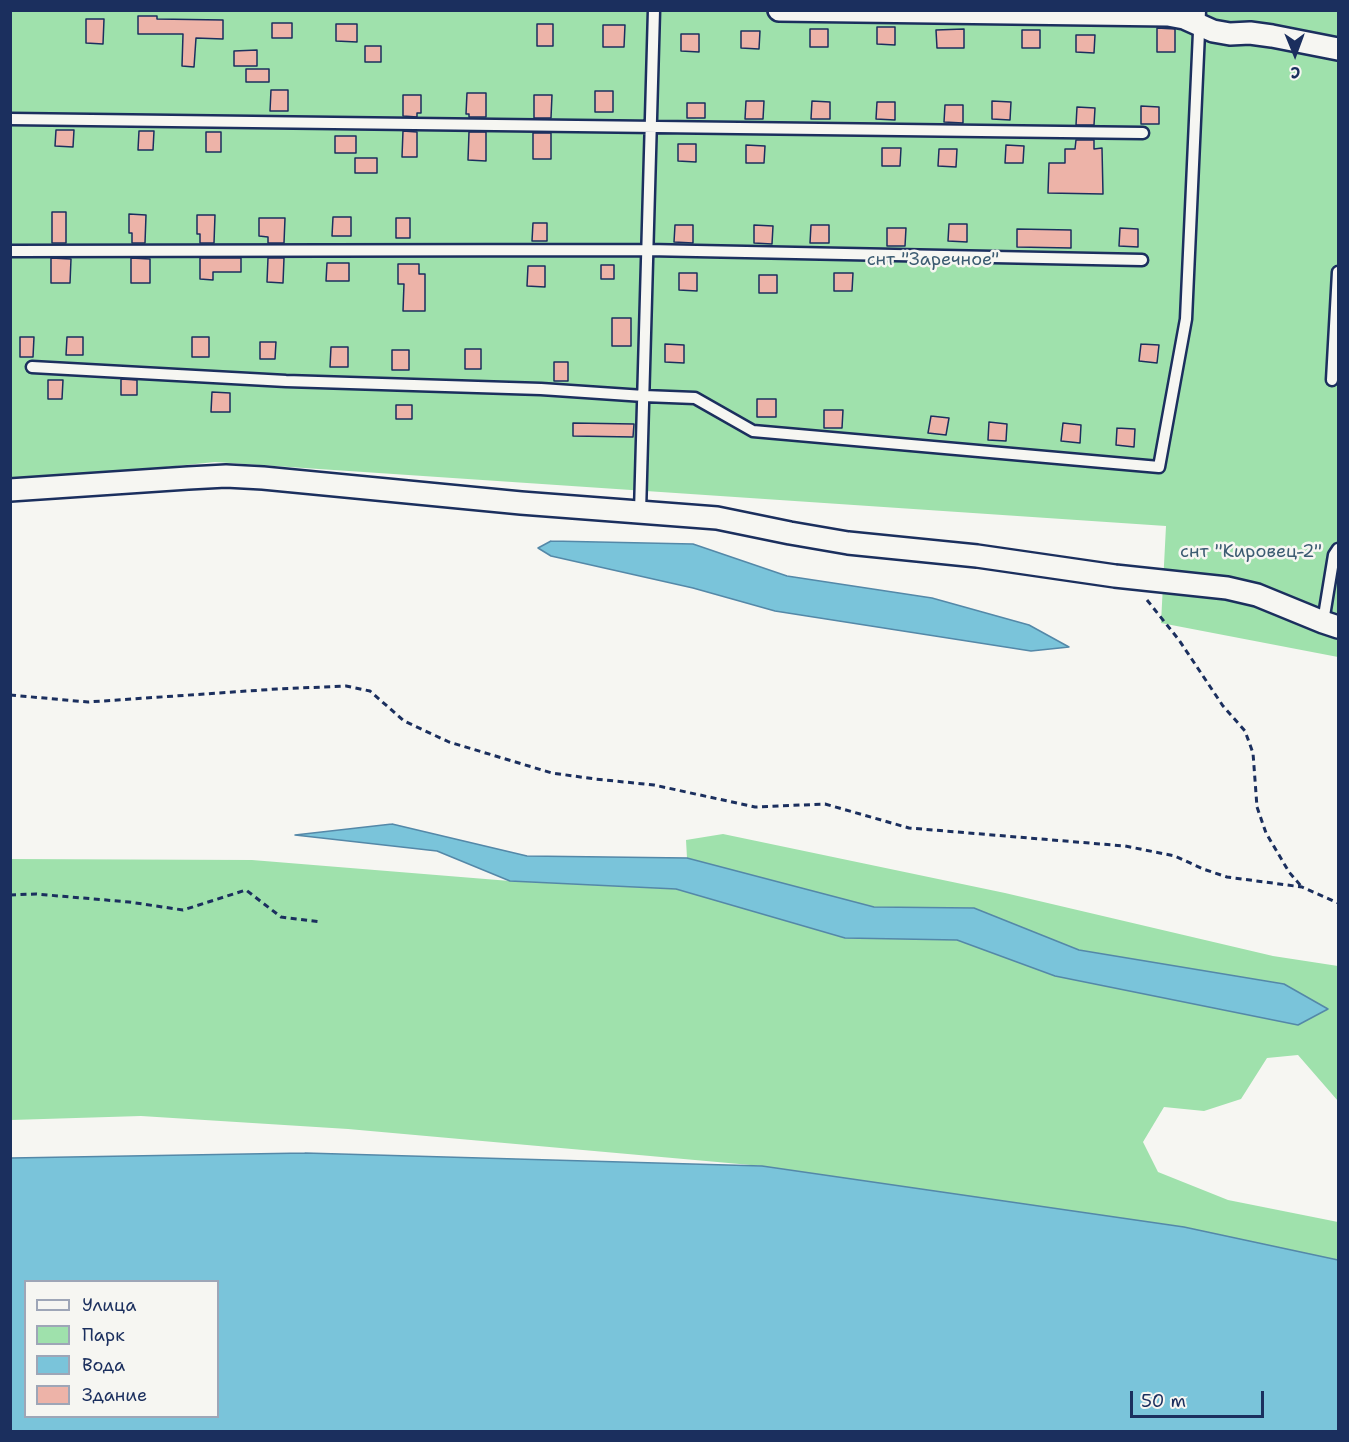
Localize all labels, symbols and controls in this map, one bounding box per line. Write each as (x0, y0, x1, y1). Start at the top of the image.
north arrow (1265, 24, 1325, 84)
text: С (1290, 62, 1300, 83)
park label: снт "Заречное" (867, 249, 999, 271)
park label: снт "Кировец-2" (1180, 541, 1322, 563)
legend (24, 1280, 219, 1418)
text: Улица (82, 1293, 136, 1317)
text: Парк (82, 1323, 125, 1347)
text: Вода (82, 1353, 125, 1377)
scale bar (1133, 1379, 1266, 1417)
text: Здание (82, 1383, 147, 1407)
text: 50 m (1141, 1389, 1186, 1413)

